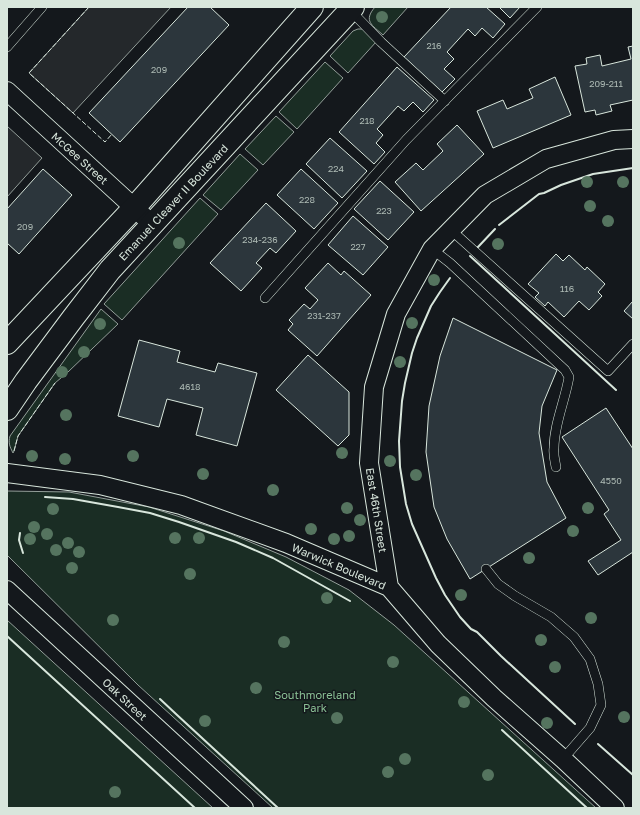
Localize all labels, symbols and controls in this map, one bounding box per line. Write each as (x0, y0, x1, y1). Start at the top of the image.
house number: 216 (426, 40, 442, 51)
house number: 209 (151, 64, 167, 75)
house number: 209-211 (589, 78, 623, 89)
house number: 218 (359, 115, 375, 126)
street label: McGee Street (49, 129, 111, 187)
street label: Emanuel Cleaver II Boulevard (116, 141, 230, 263)
house number: 224 (328, 163, 344, 174)
house number: 228 (299, 194, 315, 205)
house number: 223 (376, 205, 392, 216)
house number: 209 (17, 221, 33, 232)
house number: 234-236 (242, 234, 278, 245)
house number: 227 (350, 241, 366, 252)
house number: 116 (560, 283, 574, 294)
house number: 231-237 (307, 310, 341, 321)
house number: 4618 (180, 381, 200, 392)
street label: East 46th Street (364, 467, 390, 553)
house number: 4550 (600, 475, 622, 486)
street label: Warwick Boulevard (290, 540, 388, 592)
street label: Oak Street (100, 675, 150, 723)
park label: Southmoreland Park (274, 688, 356, 714)

